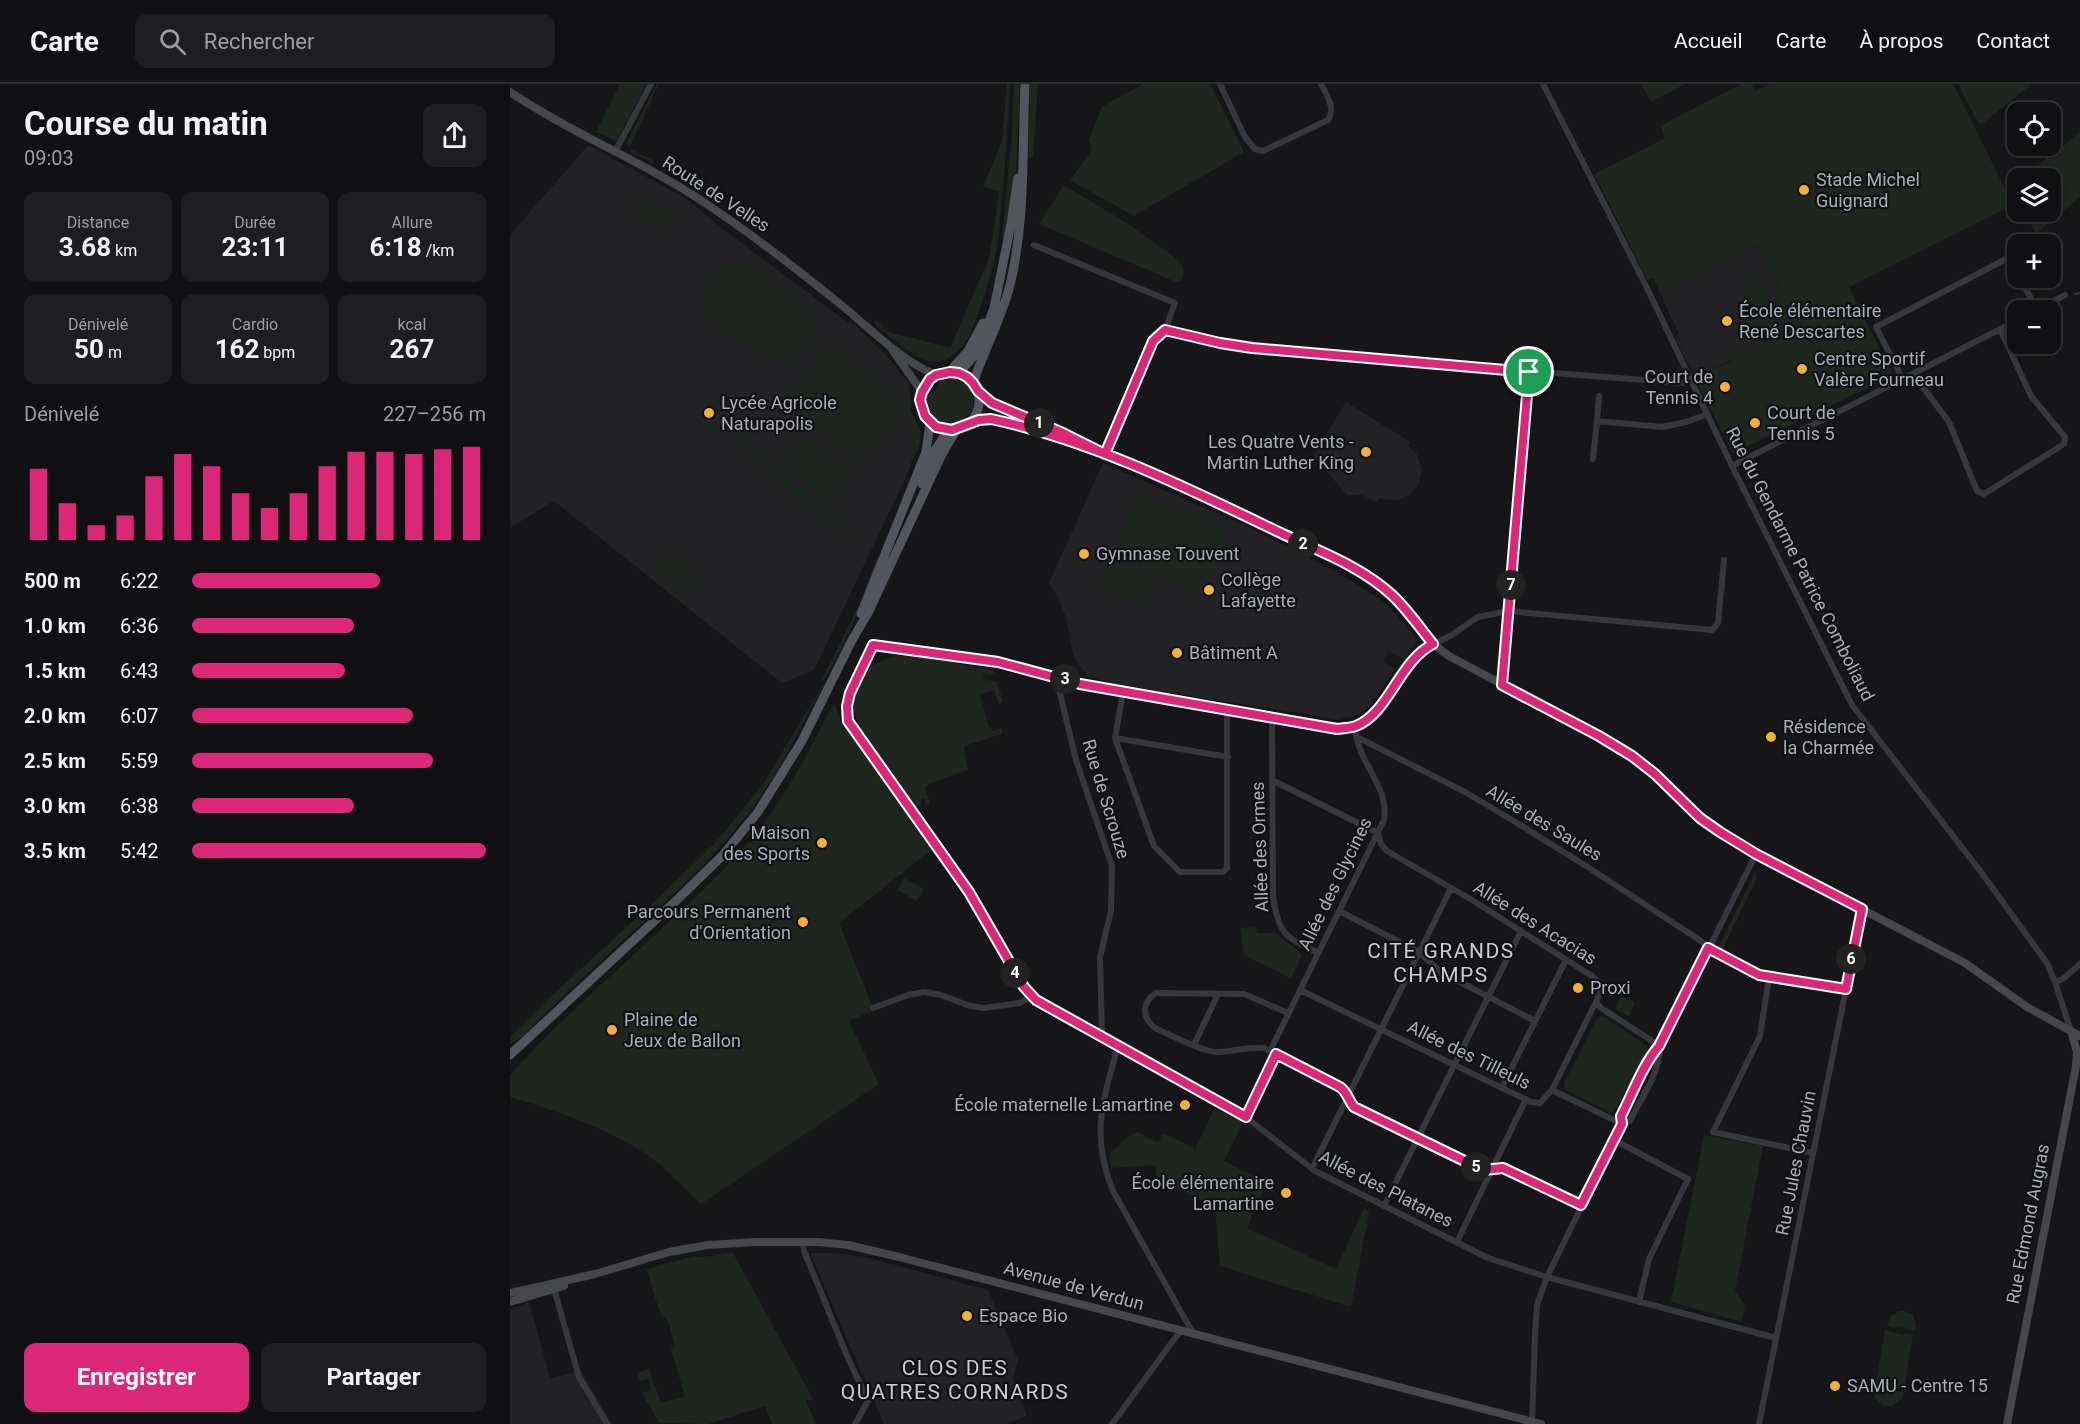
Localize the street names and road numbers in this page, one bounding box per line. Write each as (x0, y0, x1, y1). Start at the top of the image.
street label: Route de Velles (659, 151, 774, 236)
street label: Rue du Gendarme Patrice Comboliaud (1722, 423, 1879, 704)
street label: Rue de Scrouze (1078, 737, 1135, 861)
street label: Allée des Saules (1483, 780, 1606, 865)
street label: Allée des Ormes (1247, 781, 1272, 913)
street label: Allée des Glycines (1293, 814, 1376, 954)
street label: Allée des Acacias (1470, 876, 1601, 969)
street label: Allée des Tilleuls (1404, 1016, 1534, 1093)
street label: Rue Jules Chauvin (1771, 1089, 1820, 1237)
street label: Rue Edmond Augras (2002, 1142, 2053, 1306)
street label: Allée des Platanes (1316, 1146, 1457, 1231)
street label: Avenue de Verdun (1002, 1257, 1146, 1314)

